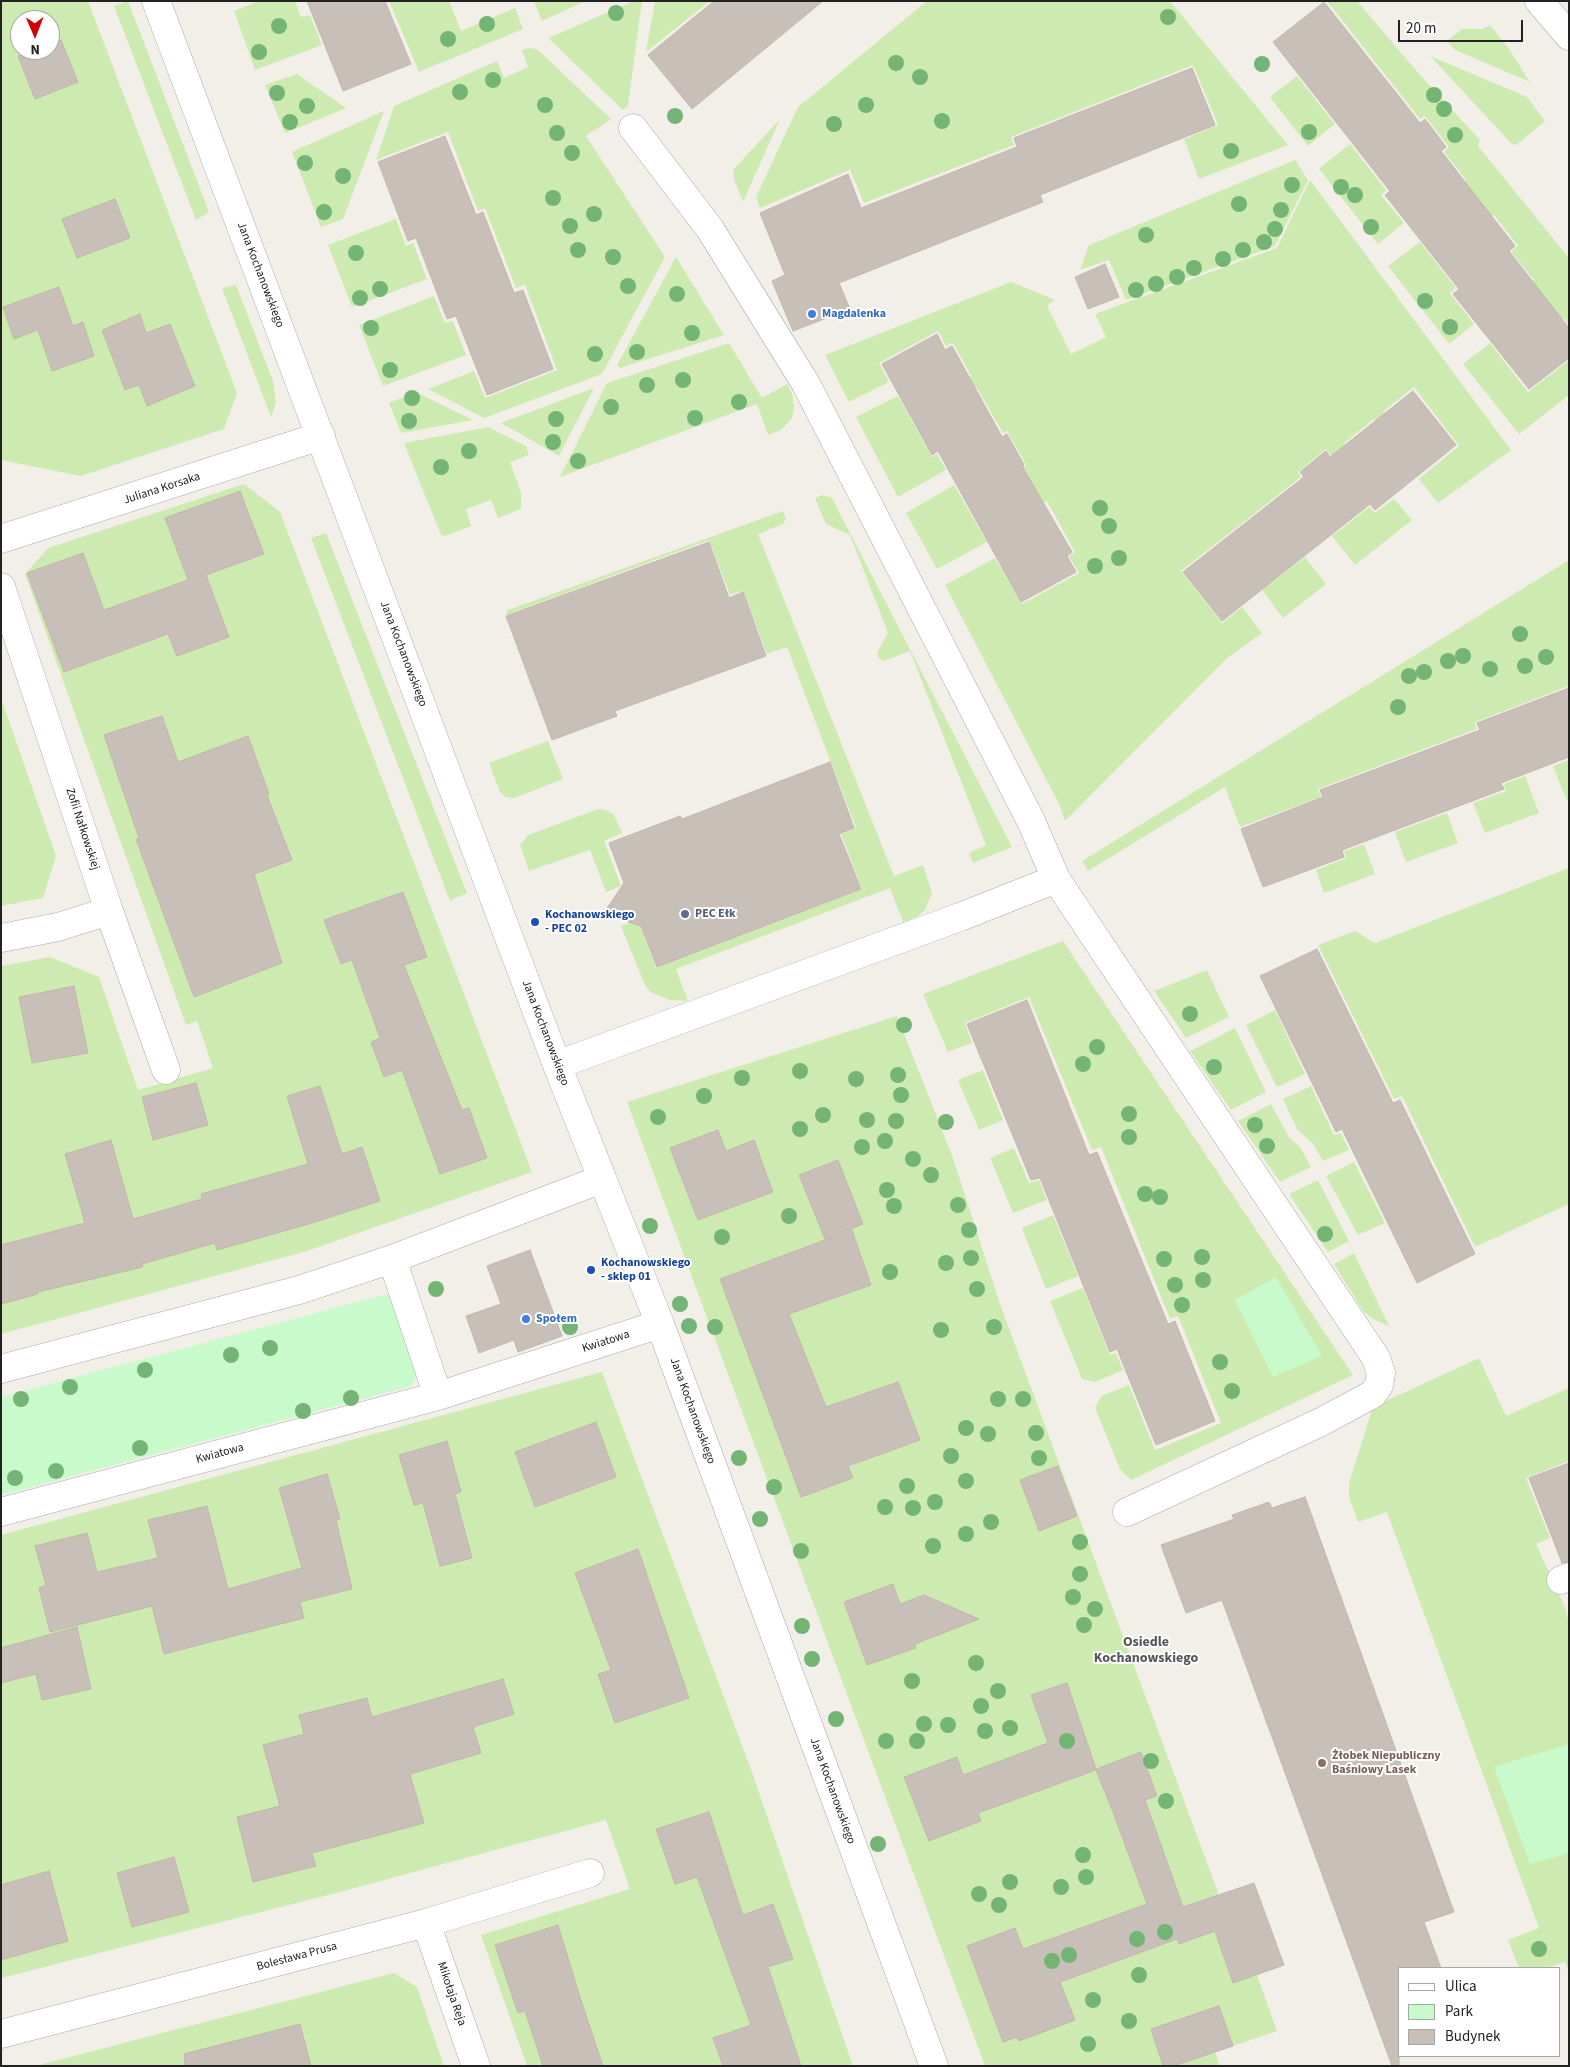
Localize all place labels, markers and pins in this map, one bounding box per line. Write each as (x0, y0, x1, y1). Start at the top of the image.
place label: Magdalenka (822, 307, 886, 321)
marker: Magdalenka (806, 308, 818, 320)
place label: PEC Ełk (695, 907, 736, 921)
place label: Kochanowskiego - PEC 02 (545, 908, 635, 936)
marker: PEC Ełk (679, 908, 691, 920)
marker: Kochanowskiego - PEC 02 (529, 916, 541, 928)
place label: Kochanowskiego - sklep 01 (601, 1256, 691, 1284)
marker: Kochanowskiego - sklep 01 (585, 1264, 597, 1276)
place label: Społem (536, 1312, 577, 1326)
marker: Społem (520, 1313, 532, 1325)
place label: Żłobek Niepubliczny Baśniowy Lasek (1332, 1749, 1441, 1777)
marker: Żłobek Niepubliczny Baśniowy Lasek (1316, 1757, 1328, 1769)

